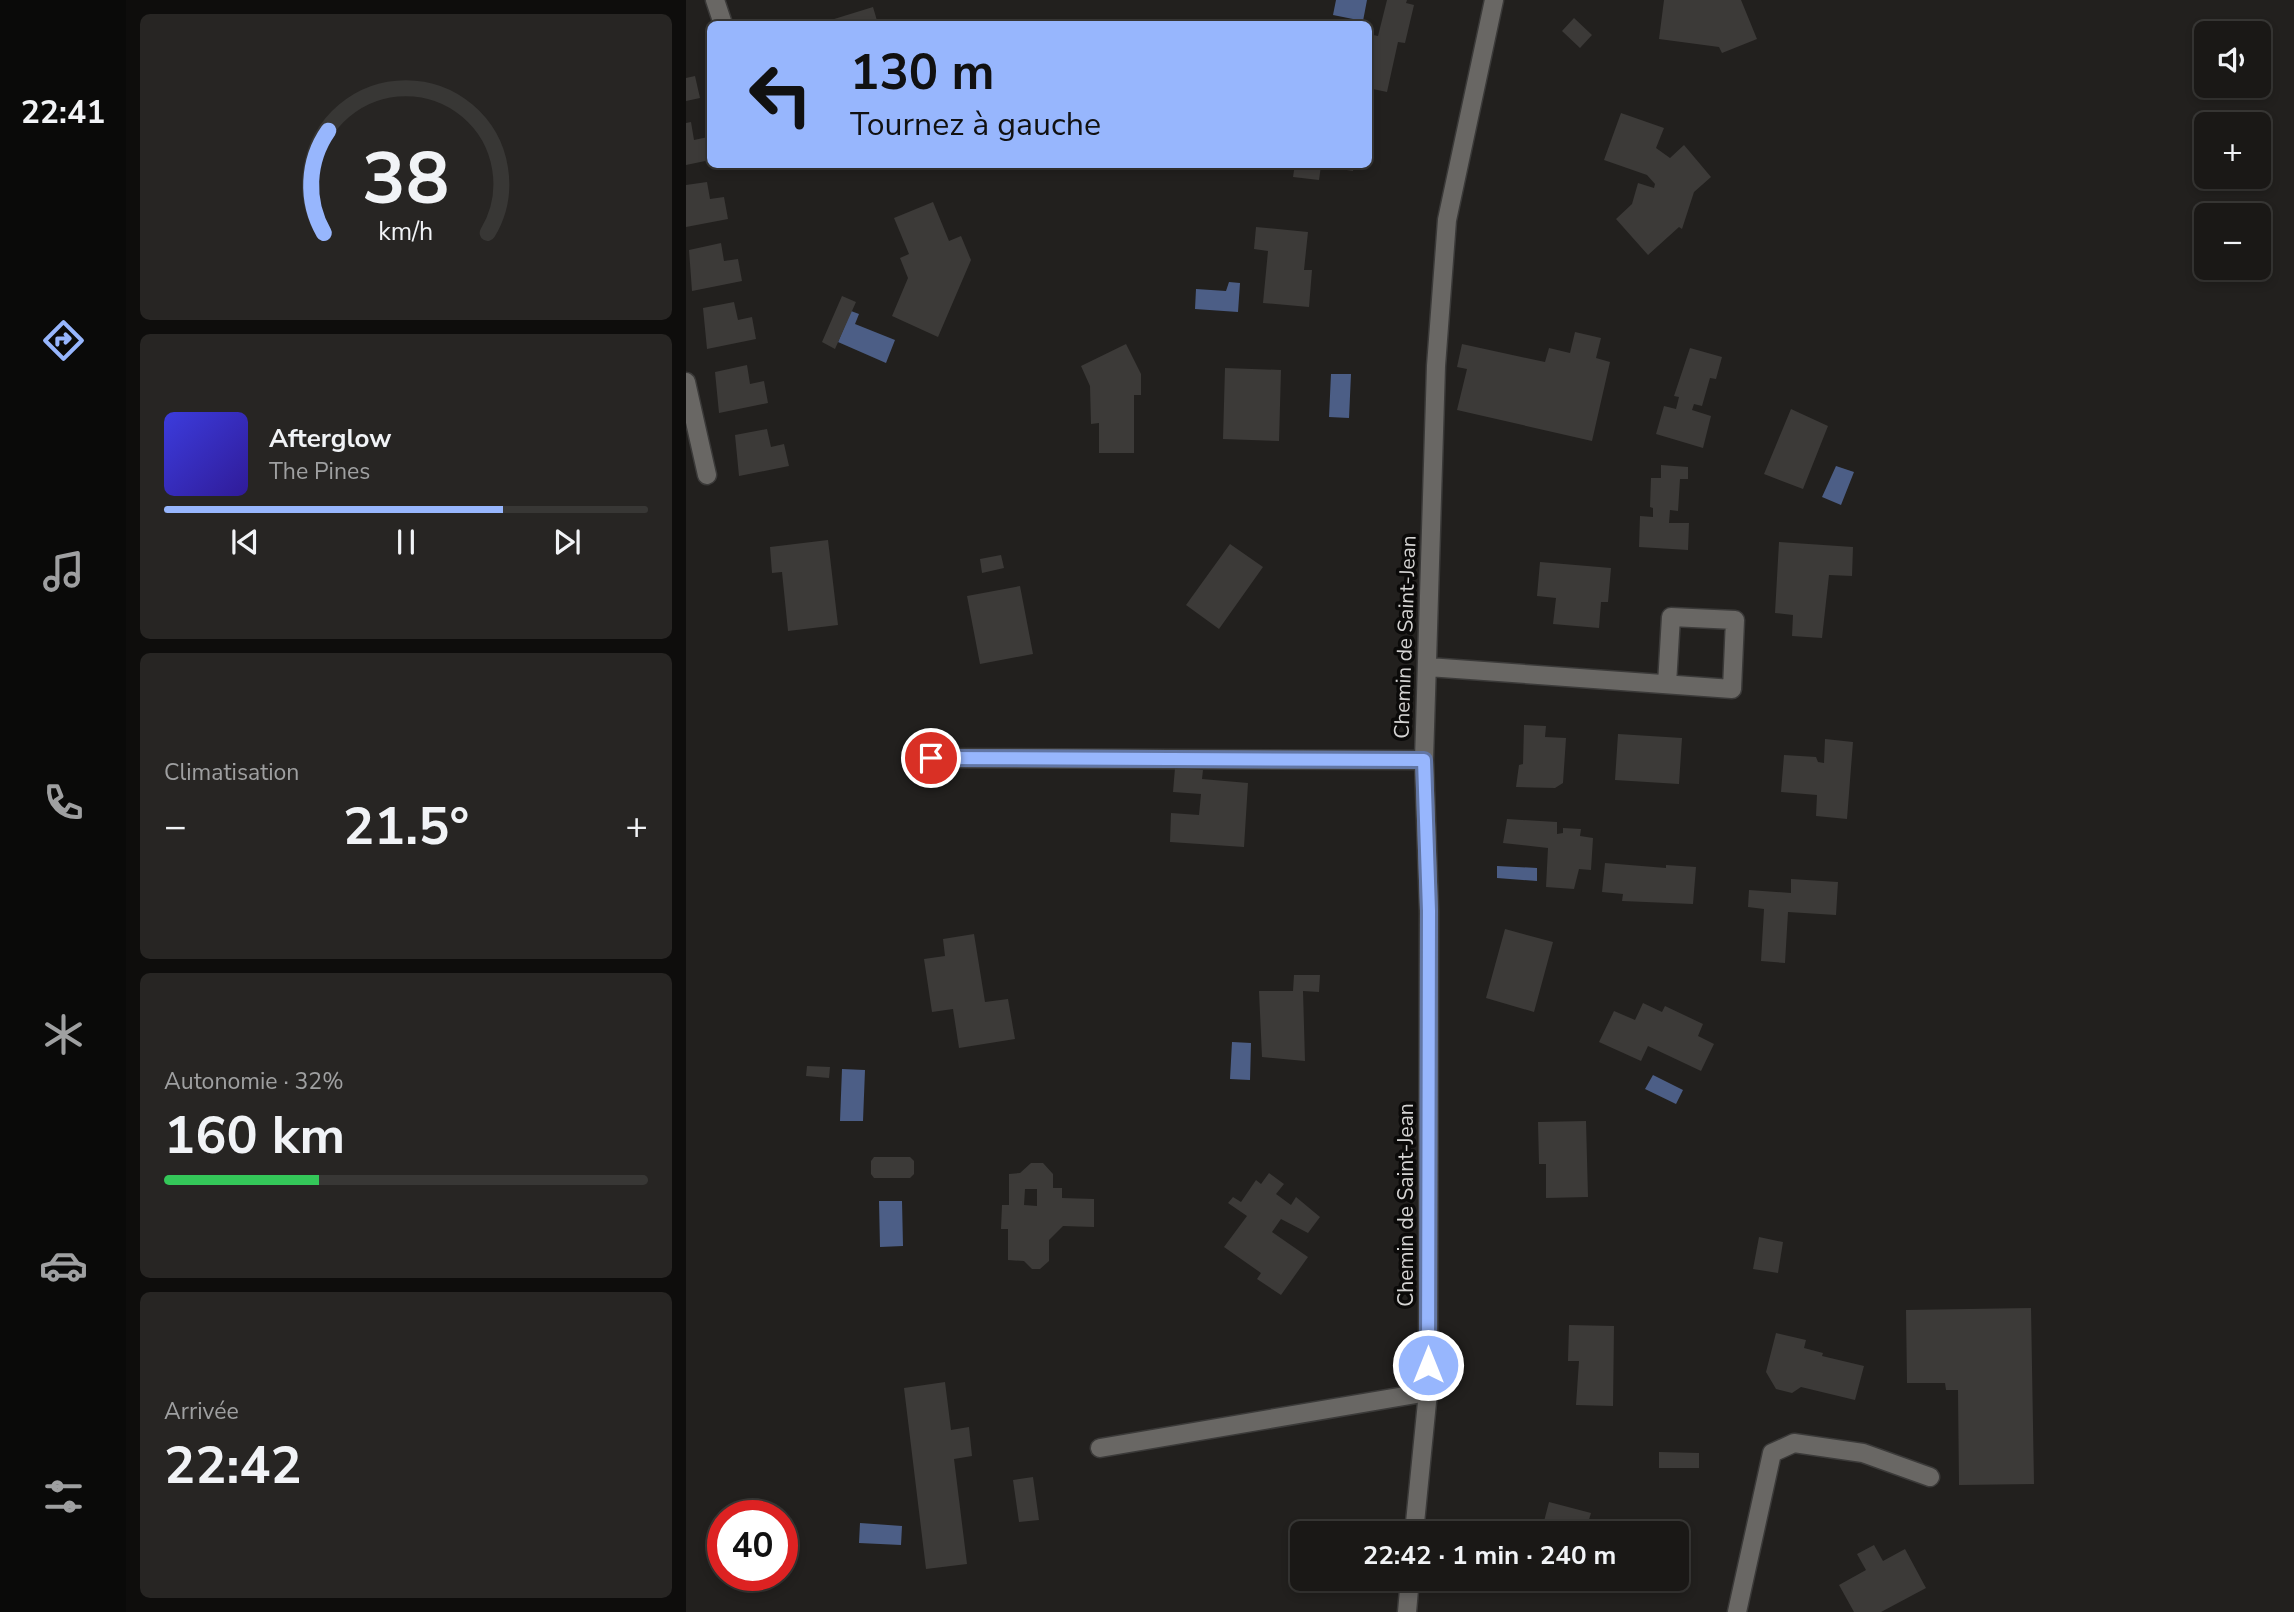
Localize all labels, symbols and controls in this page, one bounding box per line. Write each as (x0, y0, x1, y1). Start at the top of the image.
map controls (2194, 21, 2271, 280)
button: sound (2194, 21, 2271, 98)
text: 130 m (850, 39, 994, 106)
icon: left (735, 49, 826, 140)
text: 22:41 (21, 91, 105, 134)
text: Tournez à gauche (850, 103, 1101, 146)
button: + (2194, 112, 2271, 189)
text: 38 (362, 129, 450, 229)
button: − (2194, 203, 2271, 280)
text: km/h (378, 215, 434, 249)
icon: directions (39, 316, 88, 365)
text: Afterglow (269, 421, 392, 456)
text: The Pines (269, 456, 370, 487)
icon: previous (226, 523, 264, 561)
icon: pause (387, 523, 425, 561)
icon: next (548, 523, 586, 561)
street label: Chemin de Saint-Jean (1387, 535, 1423, 739)
icon: music (39, 547, 88, 596)
pin (901, 728, 961, 788)
icon: arrive (912, 739, 950, 777)
text: Climatisation (164, 757, 299, 788)
icon: phone (39, 778, 88, 827)
text: 21.5° (343, 791, 469, 862)
text: − (164, 801, 187, 852)
text: + (625, 801, 648, 852)
icon: climate (39, 1010, 88, 1059)
text: Autonomie · 32% (164, 1066, 344, 1097)
text: 160 km (164, 1100, 345, 1171)
street label: Chemin de Saint-Jean (1392, 1103, 1420, 1307)
icon: car (39, 1241, 88, 1290)
position arrow (1391, 1328, 1465, 1402)
text: Arrivée (164, 1396, 239, 1427)
text: 22:42 (164, 1430, 302, 1501)
icon: filters (39, 1472, 88, 1521)
speed limit sign: 40 (707, 1500, 798, 1591)
text: 22:42 · 1 min · 240 m (1363, 1538, 1616, 1573)

